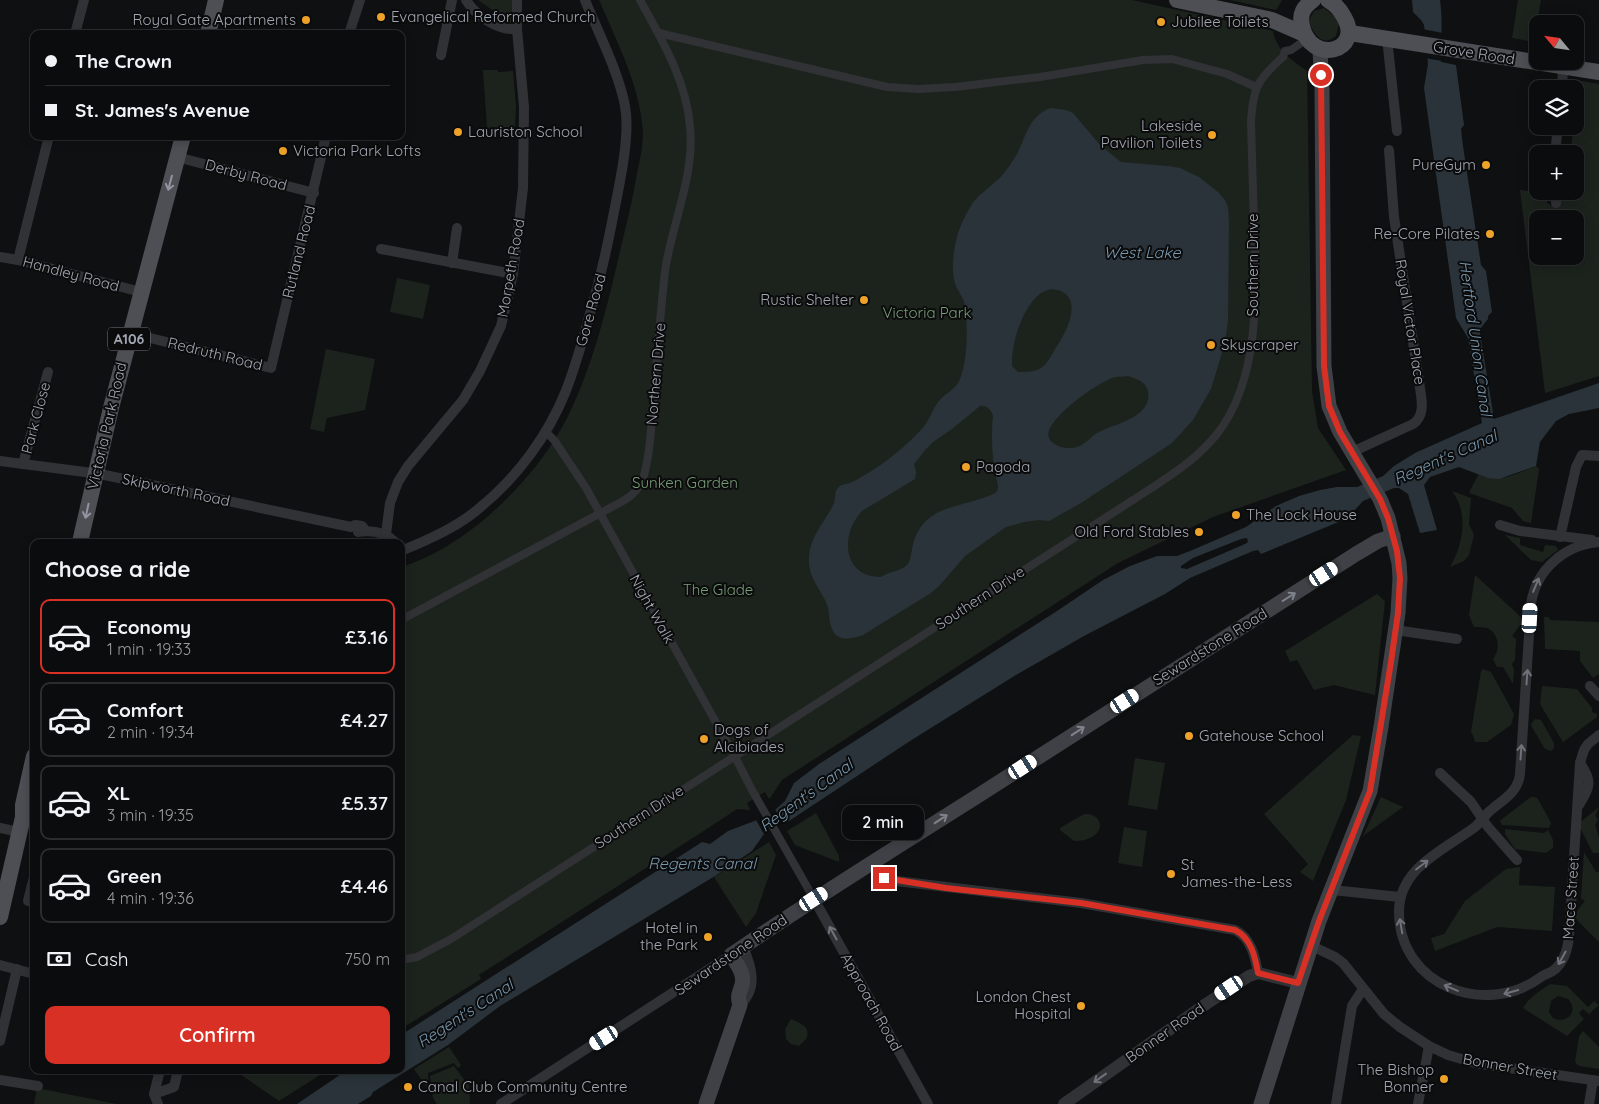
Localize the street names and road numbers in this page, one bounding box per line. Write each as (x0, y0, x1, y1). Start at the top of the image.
street label: Grove Road (1432, 37, 1516, 68)
street label: Derby Road (203, 154, 289, 195)
street label: Rutland Road (278, 203, 319, 300)
street label: Southern Drive (1243, 214, 1262, 316)
street label: Morpeth Road (492, 217, 529, 319)
street label: Handley Road (21, 252, 121, 296)
street label: Royal Victor Place (1391, 258, 1430, 386)
street label: Gore Road (571, 271, 610, 348)
street label: Northern Drive (642, 322, 669, 426)
road number: A106 (108, 328, 150, 350)
street label: Redruth Road (166, 333, 264, 374)
street label: Victoria Park Road (83, 360, 130, 491)
street label: Park Close (17, 380, 54, 456)
street label: Skipworth Road (120, 469, 232, 510)
street label: Southern Drive (931, 562, 1028, 634)
street label: Night Walk (626, 571, 679, 647)
street label: Sewardstone Road (1149, 604, 1271, 689)
street label: Southern Drive (590, 781, 687, 853)
street label: Mace Street (1558, 856, 1583, 940)
street label: Sewardstone Road (671, 910, 791, 999)
street label: Approach Road (837, 949, 906, 1054)
street label: Bonner Road (1122, 999, 1208, 1067)
street label: Bonner Street (1461, 1049, 1559, 1084)

